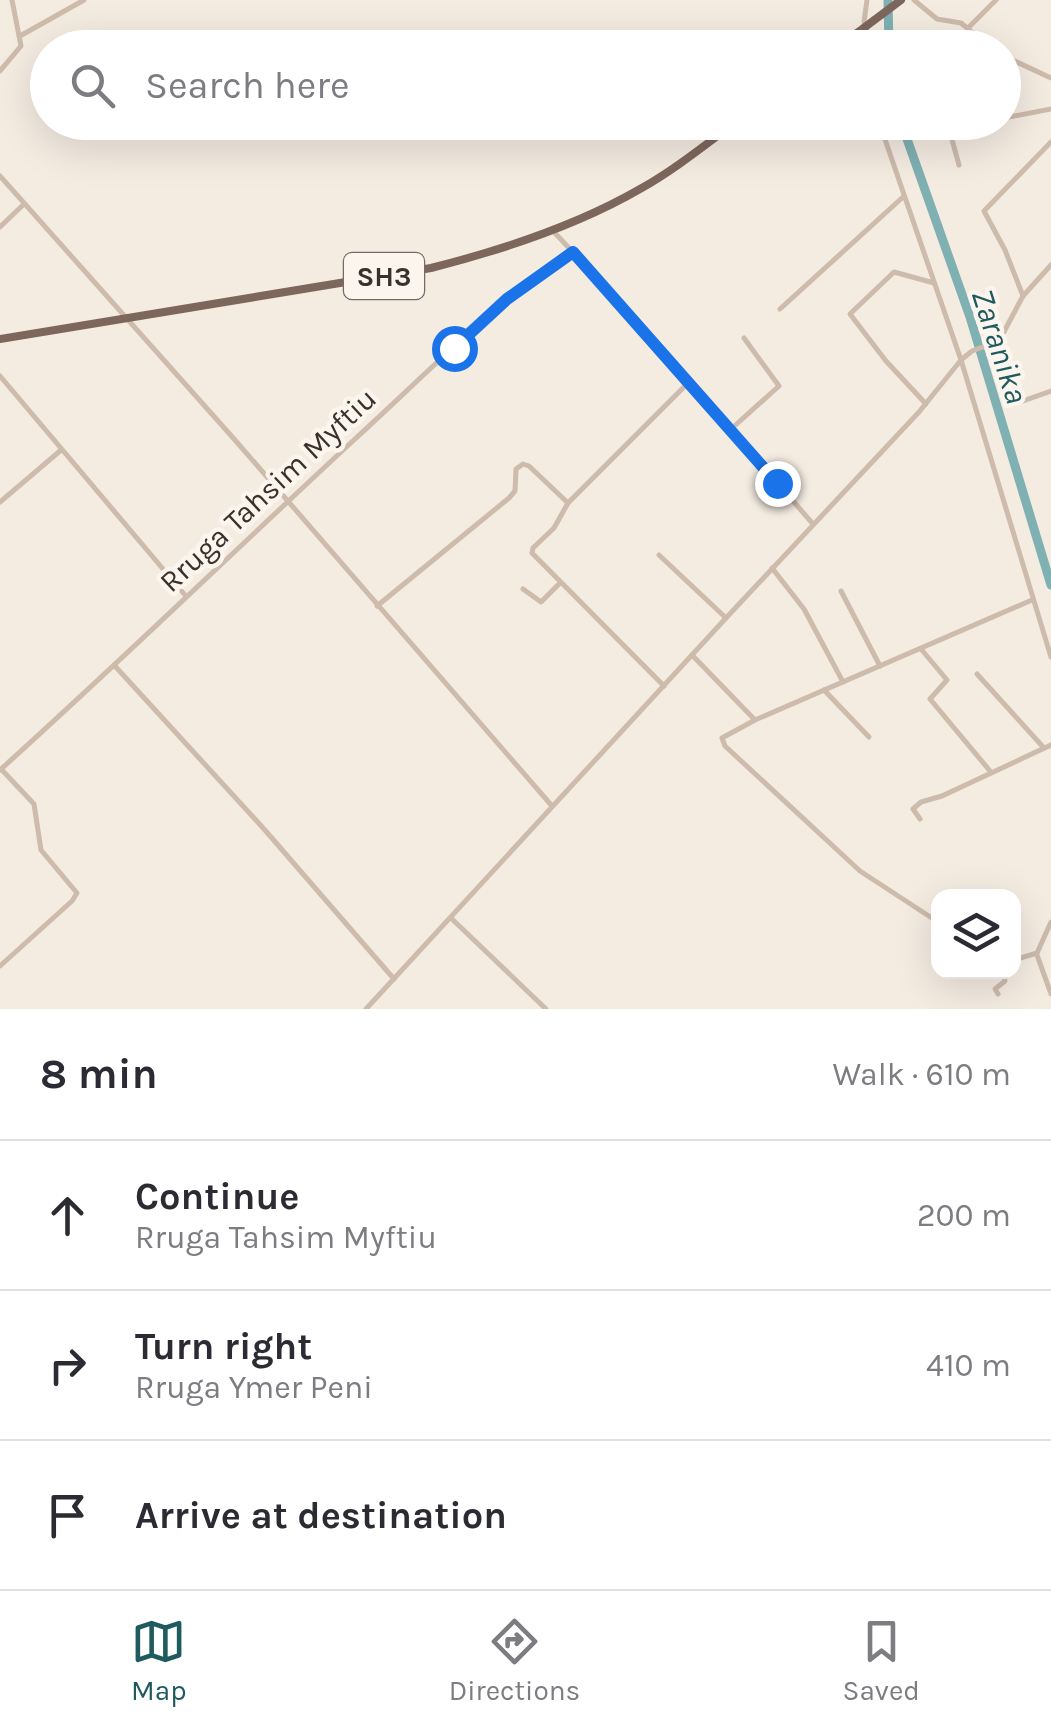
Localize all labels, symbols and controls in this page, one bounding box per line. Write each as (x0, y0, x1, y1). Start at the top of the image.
search box (30, 30, 1021, 140)
icon: search (65, 58, 120, 113)
text: Search here (145, 63, 349, 108)
road number: SH3 (344, 253, 424, 299)
water label: Zaranika (964, 284, 1035, 408)
route start (432, 326, 478, 372)
street label: Rruga Tahsim Myftiu (152, 380, 384, 600)
route end (755, 461, 801, 507)
map controls (931, 889, 1021, 979)
button: layers (931, 889, 1021, 979)
text: 8 min (40, 1049, 158, 1099)
text: Walk · 610 m (832, 1056, 1011, 1093)
text: Continue (135, 1174, 299, 1219)
icon: ahead (40, 1188, 95, 1243)
text: 200 m (917, 1197, 1011, 1234)
text: Rruga Tahsim Myftiu (135, 1219, 437, 1256)
text: Turn right (135, 1324, 312, 1369)
icon: right (40, 1338, 95, 1393)
text: 410 m (926, 1347, 1011, 1384)
text: Rruga Ymer Peni (135, 1369, 373, 1406)
icon: arrive (40, 1488, 95, 1543)
text: Arrive at destination (135, 1493, 507, 1538)
tab: Map (131, 1614, 187, 1707)
tab: Directions (449, 1614, 580, 1707)
tab: Saved (842, 1614, 920, 1707)

